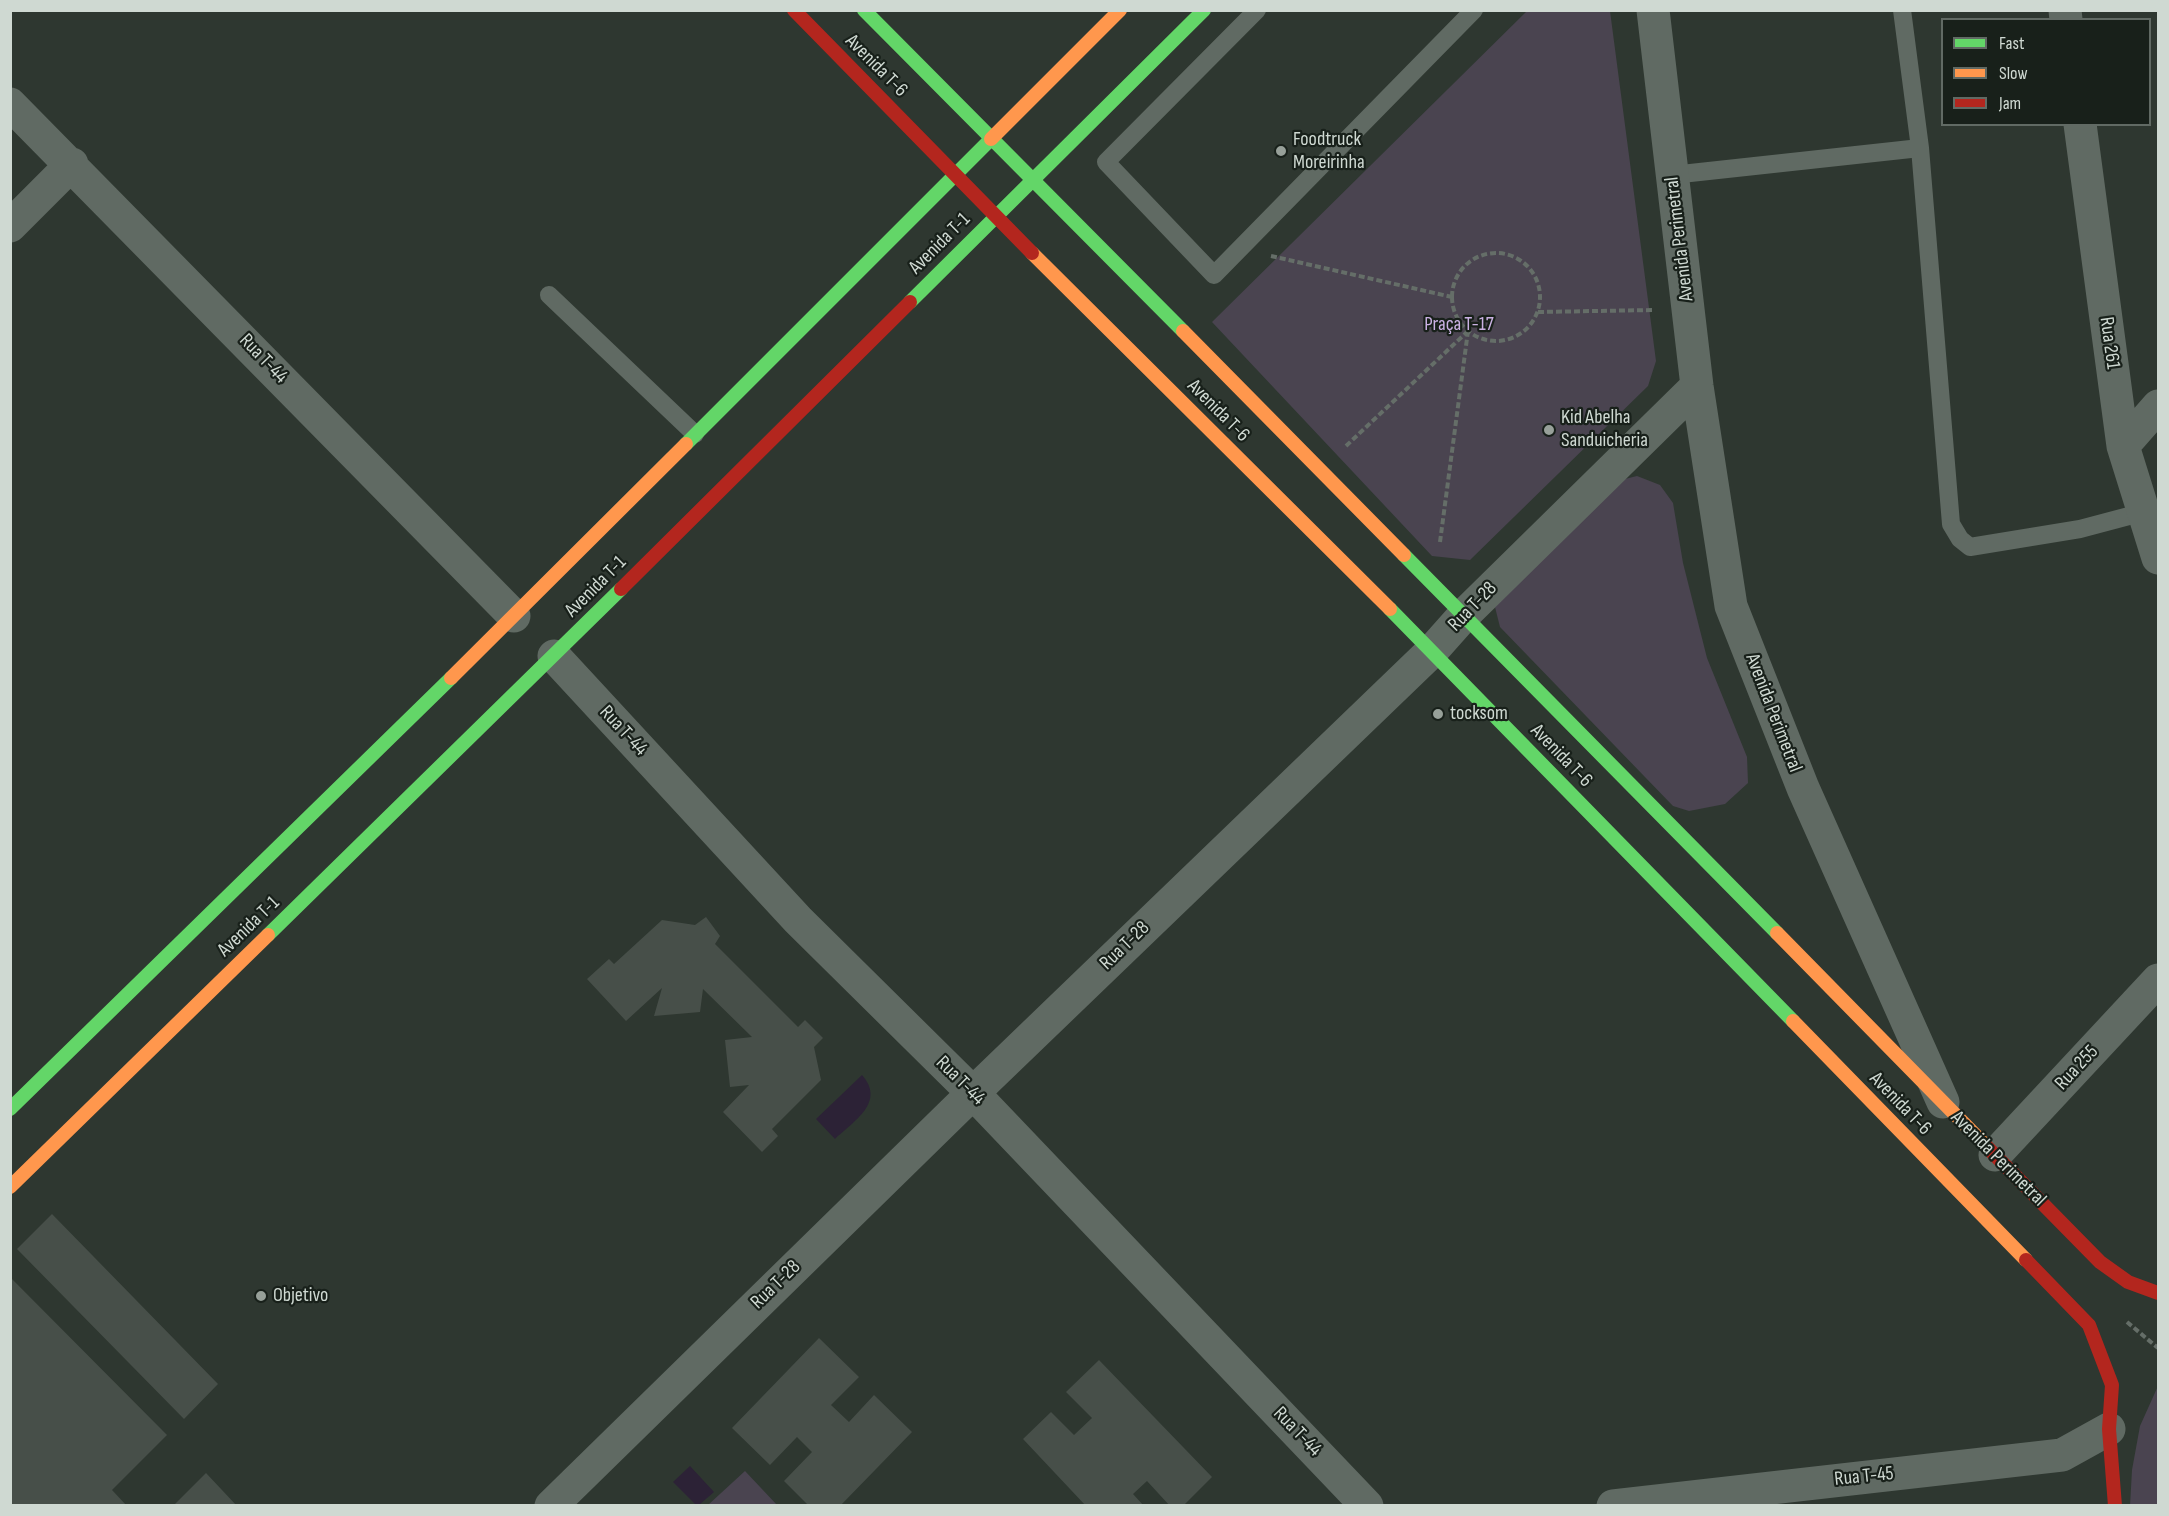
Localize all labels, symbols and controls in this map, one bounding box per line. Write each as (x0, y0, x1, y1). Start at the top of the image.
legend (1941, 18, 2151, 126)
street label: Avenida T-6 (840, 30, 912, 102)
text: Fast (1999, 33, 2024, 54)
text: Slow (1999, 63, 2028, 84)
text: Jam (1999, 93, 2021, 114)
place label: Foodtruck Moreirinha (1293, 128, 1365, 175)
marker: Foodtruck Moreirinha (1274, 144, 1288, 158)
street label: Avenida Perimetral (1660, 175, 1700, 303)
street label: Avenida T-1 (904, 208, 976, 280)
park label: Praça T-17 (1424, 313, 1494, 337)
street label: Rua 261 (2093, 315, 2125, 371)
street label: Rua T-44 (234, 329, 292, 389)
street label: Avenida T-6 (1182, 375, 1254, 447)
place label: Kid Abelha Sanduicheria (1561, 406, 1648, 453)
marker: Kid Abelha Sanduicheria (1542, 423, 1556, 437)
street label: Avenida T-1 (560, 551, 632, 623)
street label: Rua T-28 (1444, 577, 1502, 637)
street label: Avenida Perimetral (1739, 650, 1807, 776)
street label: Rua T-44 (594, 701, 652, 761)
place label: tocksom (1450, 702, 1508, 726)
marker: tocksom (1431, 707, 1445, 721)
street label: Avenida T-6 (1525, 719, 1597, 793)
street label: Avenida T-1 (213, 892, 285, 962)
street label: Rua T-28 (1095, 917, 1155, 975)
street label: Rua 255 (2050, 1041, 2104, 1095)
street label: Rua T-44 (930, 1051, 990, 1111)
street label: Avenida T-6 (1864, 1067, 1936, 1141)
street label: Avenida Perimetral (1945, 1106, 2051, 1212)
street label: Rua T-28 (746, 1256, 806, 1314)
place label: Objetivo (273, 1284, 328, 1308)
marker: Objetivo (254, 1289, 268, 1303)
street label: Rua T-44 (1268, 1402, 1326, 1462)
street label: Rua T-45 (1833, 1462, 1895, 1492)

